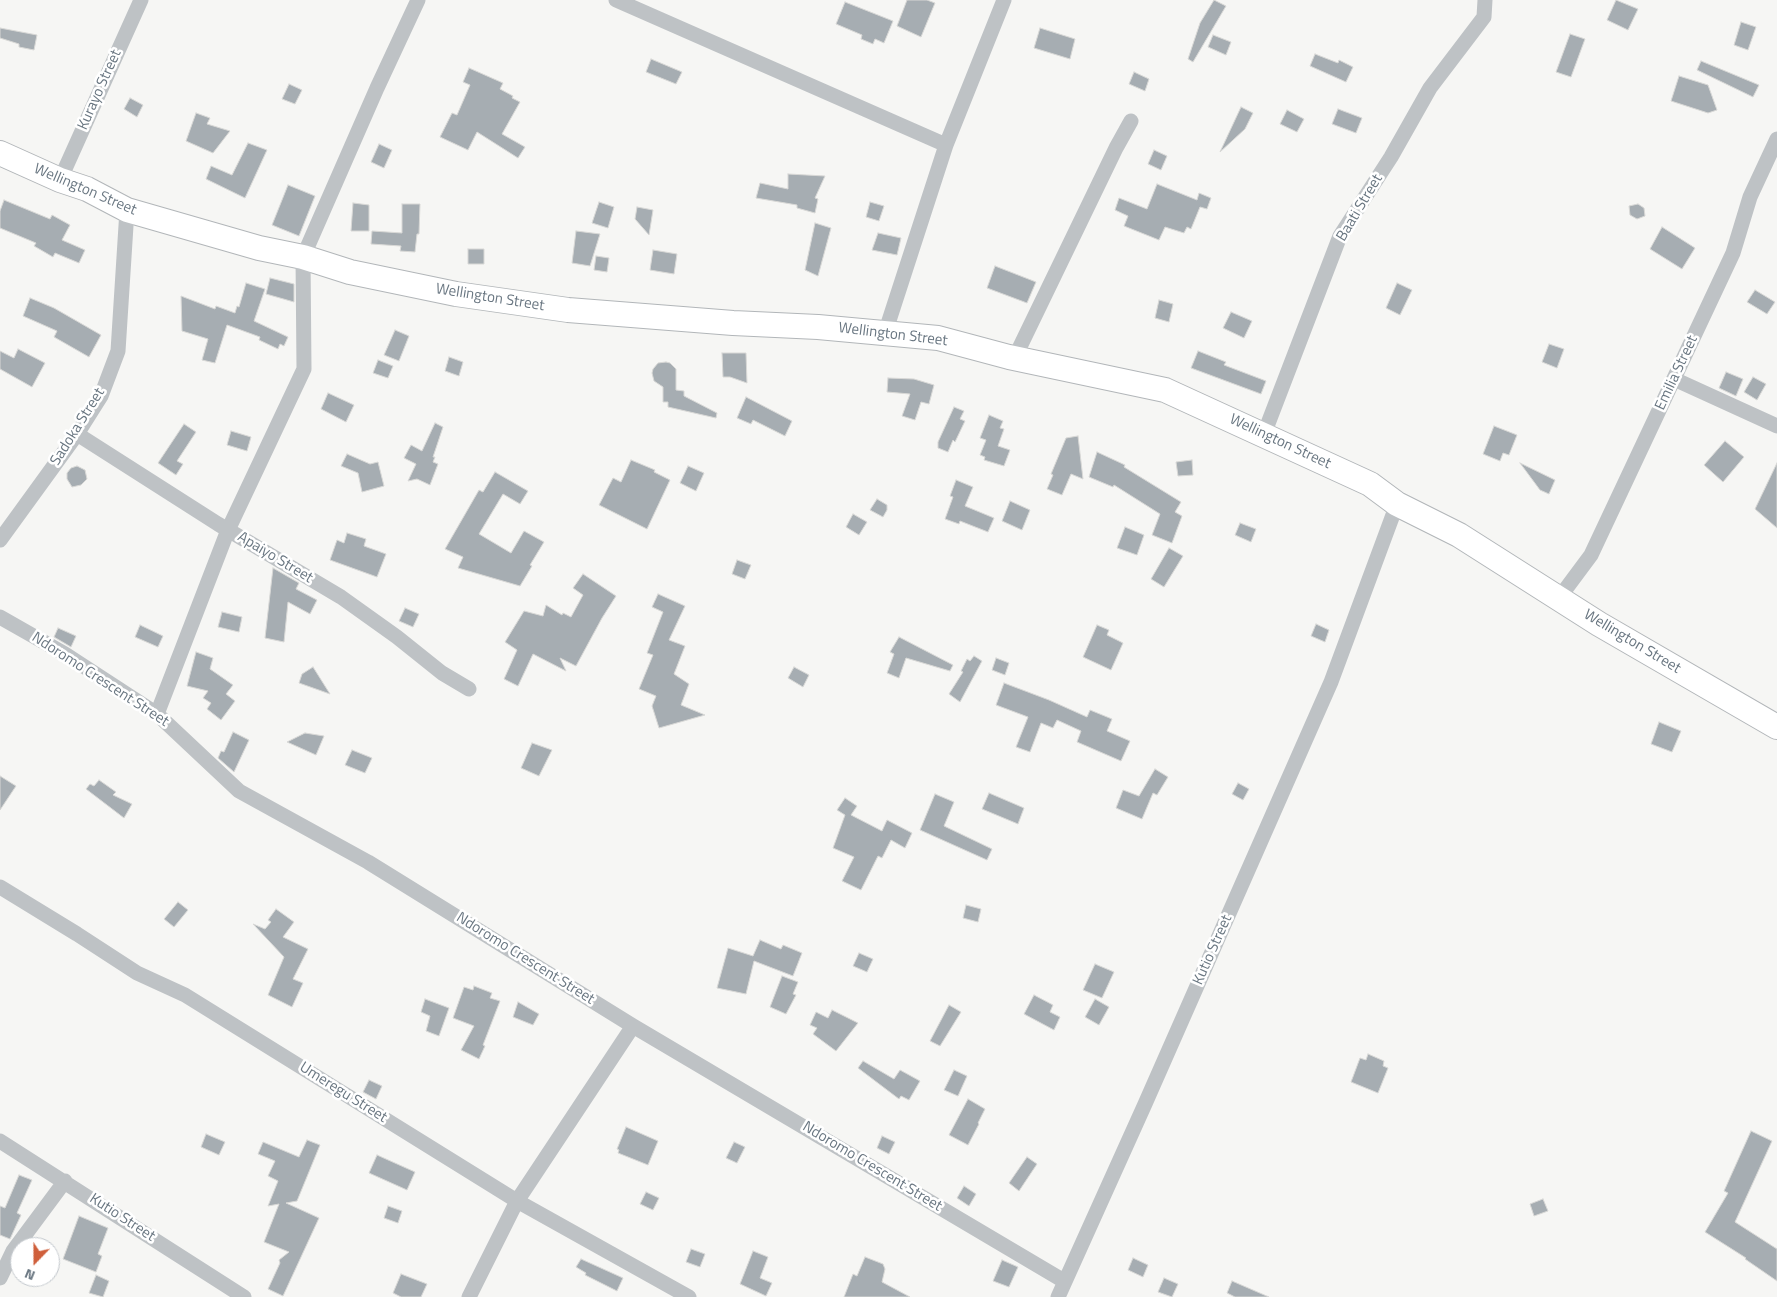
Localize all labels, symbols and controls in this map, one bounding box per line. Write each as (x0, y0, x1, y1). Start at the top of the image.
street label: Kurayo Street (74, 47, 126, 133)
street label: Wellington Street (31, 160, 139, 220)
street label: Baati Street (1333, 171, 1387, 245)
street label: Wellington Street (434, 281, 546, 315)
street label: Wellington Street (837, 319, 949, 351)
street label: Emilia Street (1652, 333, 1702, 413)
street label: Sadoka Street (47, 385, 109, 469)
street label: Wellington Street (1226, 411, 1334, 473)
street label: Apaiyo Street (234, 528, 316, 588)
street label: Wellington Street (1580, 606, 1684, 678)
street label: Ndoromo Crescent Street (28, 629, 172, 731)
street label: Ndoromo Crescent Street (453, 909, 597, 1009)
street label: Kutio Street (1190, 912, 1236, 988)
street label: Umeregu Street (296, 1059, 390, 1127)
street label: Ndoromo Crescent Street (799, 1118, 945, 1216)
street label: Kutio Street (86, 1190, 158, 1246)
north arrow (10, 1237, 60, 1287)
text: N (21, 1264, 38, 1287)

